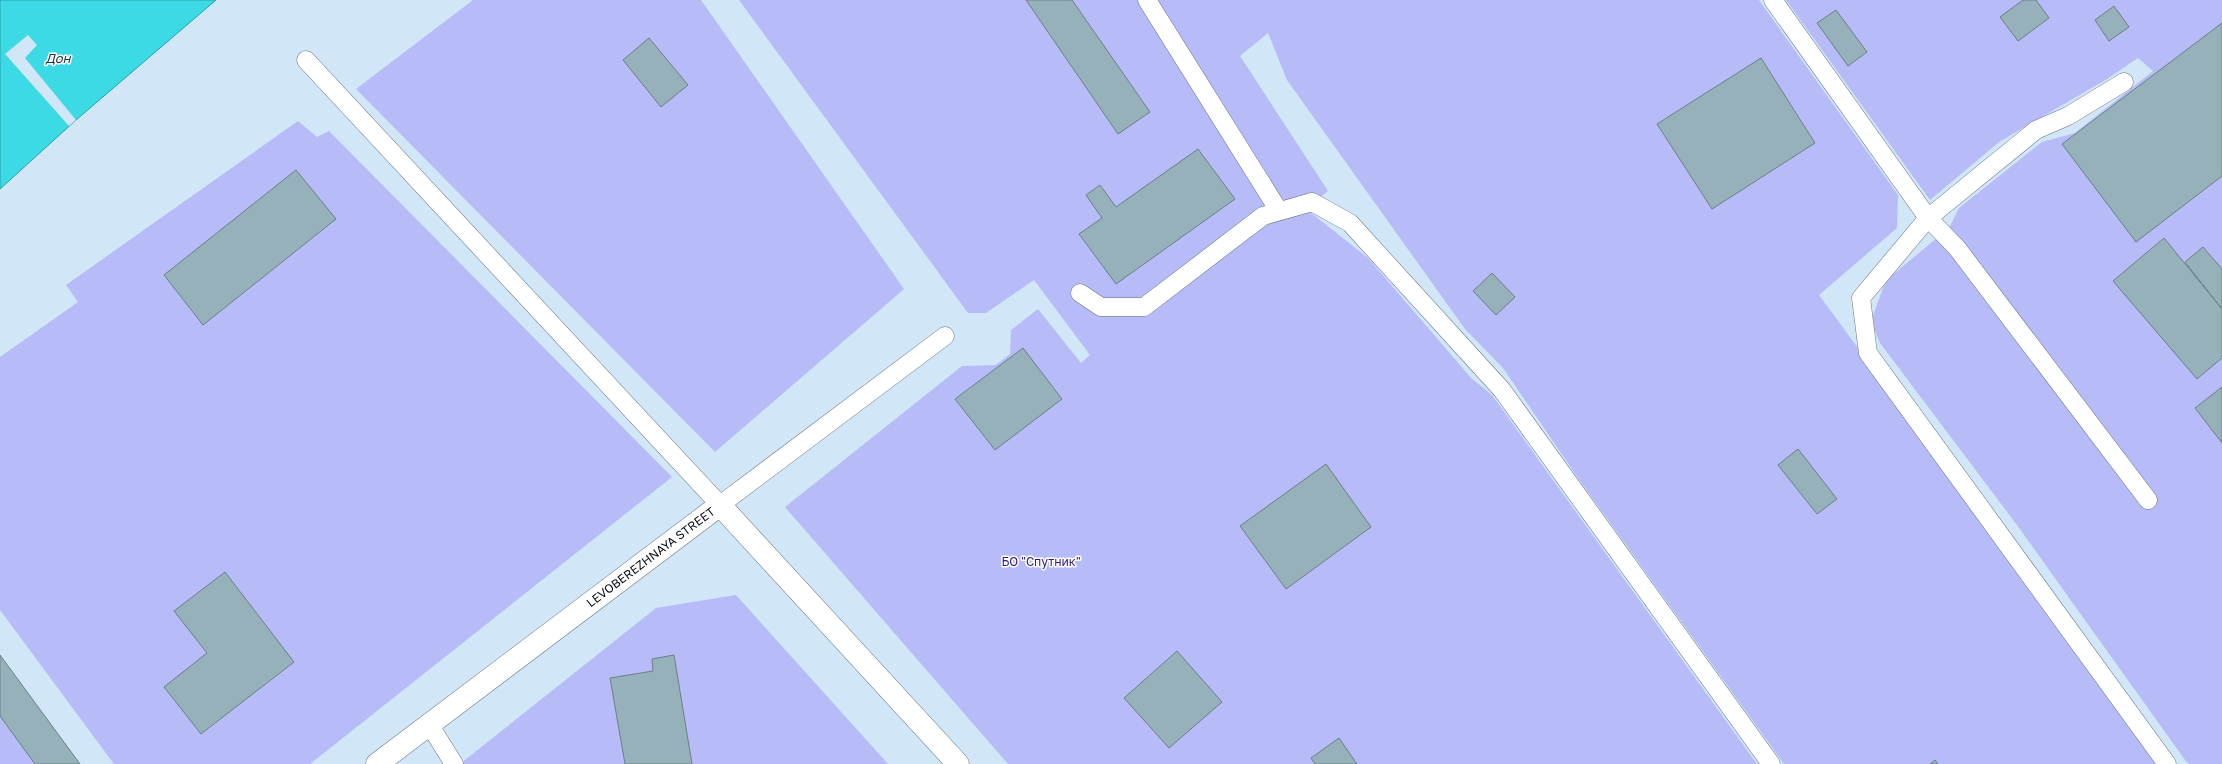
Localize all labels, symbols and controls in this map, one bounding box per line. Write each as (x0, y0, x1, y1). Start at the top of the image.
water label: Дон (44, 50, 72, 66)
street label: LEVOBEREZHNAYA STREET (583, 503, 718, 610)
park label: БО "Спутник" (1001, 554, 1081, 569)

